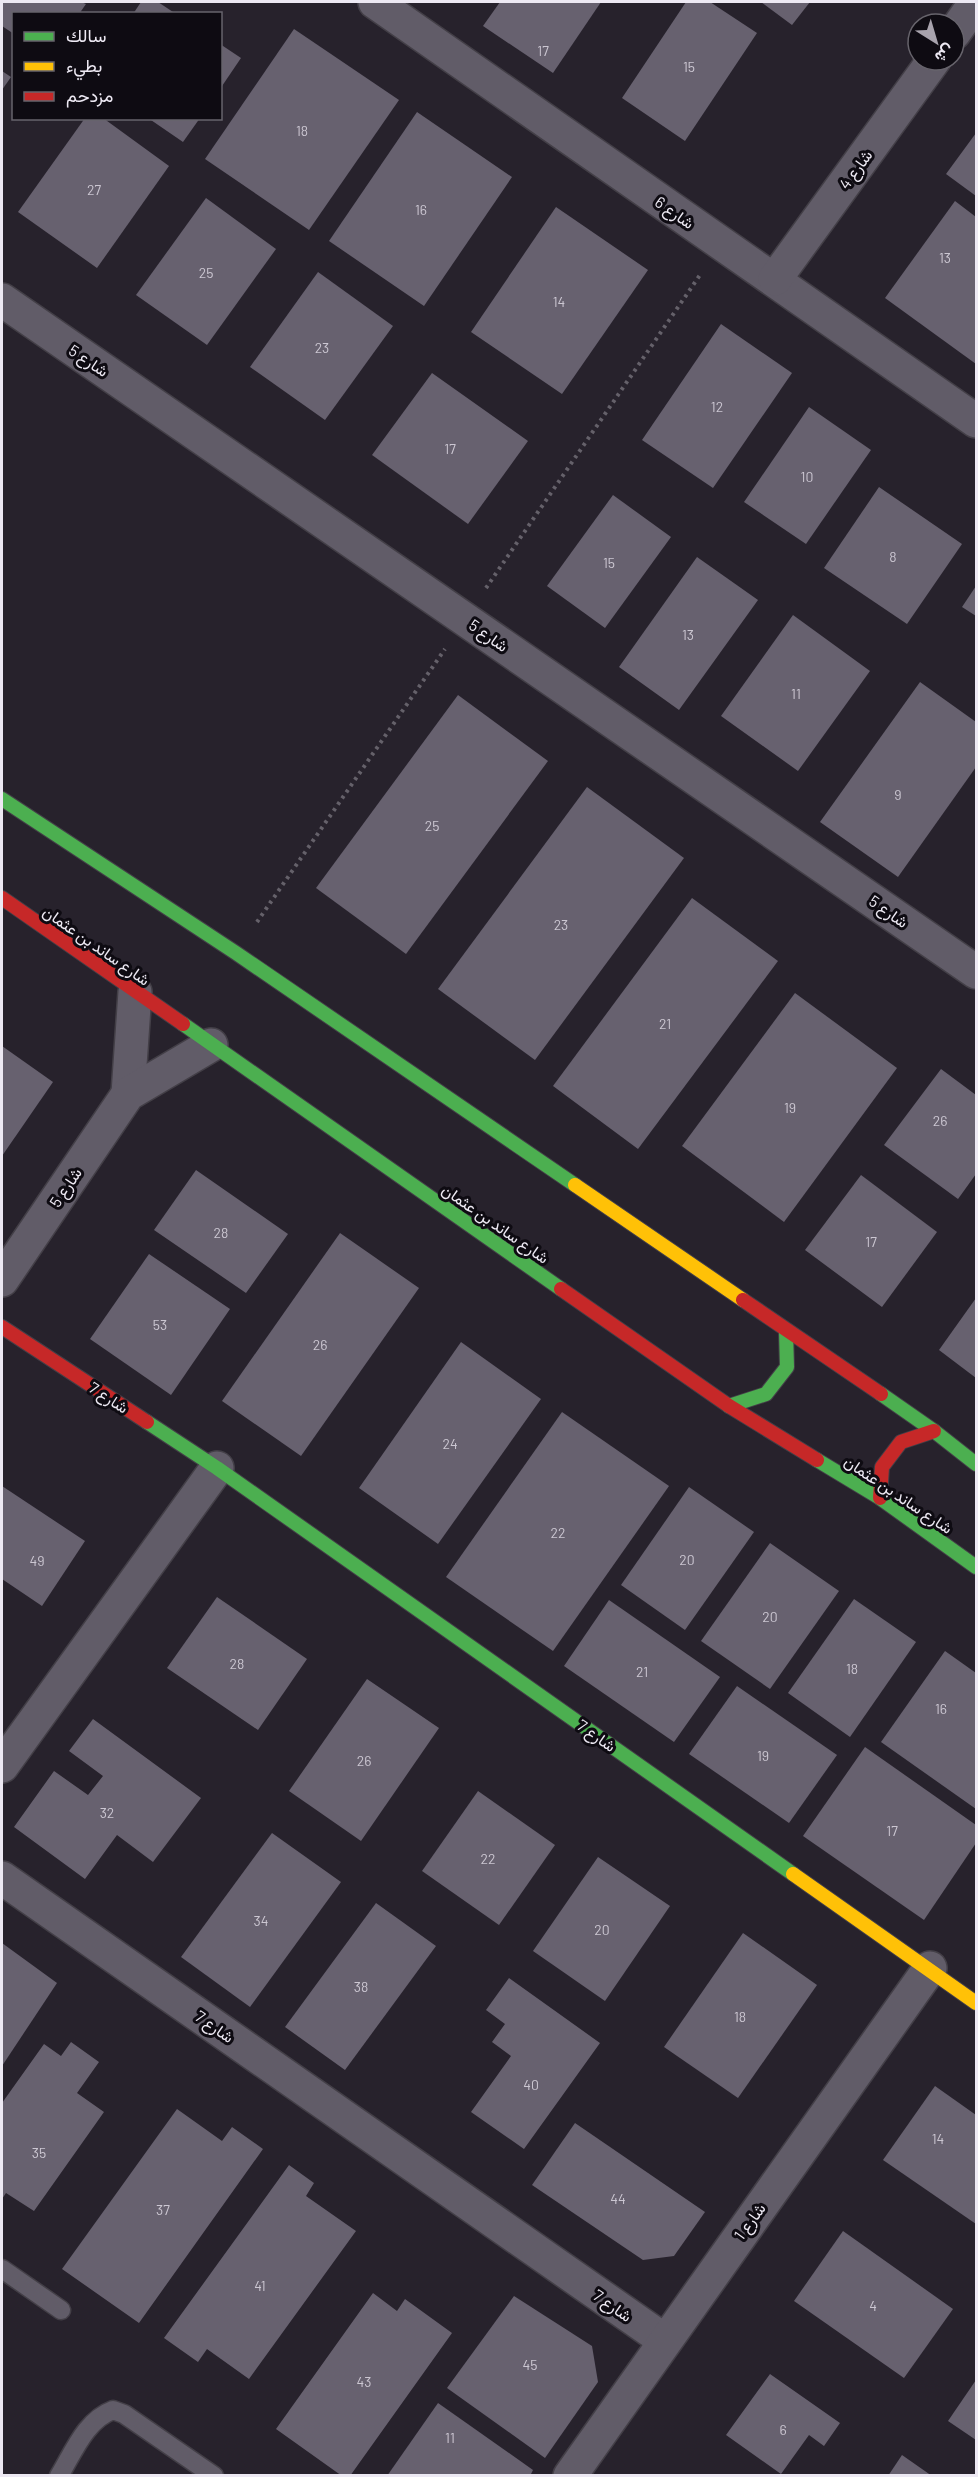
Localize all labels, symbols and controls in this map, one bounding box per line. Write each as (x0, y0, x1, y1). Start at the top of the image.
legend (12, 12, 222, 120)
north arrow (906, 12, 966, 72)
text: سالك (66, 24, 106, 46)
text: ش (931, 40, 959, 68)
house number: 17 (537, 42, 549, 59)
text: بطيء (66, 54, 102, 81)
house number: 15 (683, 58, 695, 75)
text: مزدحم (66, 84, 113, 108)
house number: 18 (296, 122, 308, 139)
street label: شارع 4 (834, 146, 878, 194)
house number: 27 (87, 181, 101, 198)
street label: شارع 6 (650, 192, 698, 235)
house number: 16 (415, 201, 427, 218)
house number: 13 (939, 249, 951, 266)
house number: 25 (199, 264, 213, 281)
house number: 14 (553, 293, 565, 310)
house number: 23 (315, 339, 329, 356)
street label: شارع 5 (64, 340, 112, 383)
house number: 12 (711, 398, 723, 415)
house number: 17 (444, 440, 456, 457)
house number: 10 (801, 468, 813, 485)
house number: 8 (889, 548, 897, 565)
house number: 15 (603, 554, 615, 571)
street label: شارع 5 (464, 615, 512, 658)
house number: 13 (682, 626, 694, 643)
house number: 11 (791, 685, 801, 702)
house number: 9 (894, 786, 902, 803)
house number: 25 (425, 817, 439, 834)
street label: شارع 5 (864, 891, 912, 934)
street label: شارع ساند بن عثمان (38, 901, 154, 991)
house number: 23 (554, 916, 568, 933)
house number: 21 (659, 1015, 671, 1032)
house number: 19 (784, 1099, 796, 1116)
house number: 26 (933, 1112, 947, 1129)
street label: شارع 5 (45, 1164, 88, 1212)
street label: شارع ساند بن عثمان (437, 1179, 553, 1269)
house number: 28 (214, 1224, 228, 1241)
house number: 17 (865, 1233, 877, 1250)
house number: 53 (153, 1316, 167, 1333)
house number: 26 (313, 1336, 327, 1353)
street label: شارع 7 (84, 1377, 132, 1419)
house number: 24 (442, 1435, 458, 1452)
street label: شارع ساند بن عثمان (840, 1451, 957, 1540)
house number: 22 (550, 1524, 566, 1541)
house number: 20 (679, 1551, 695, 1568)
house number: 49 (29, 1552, 45, 1569)
house number: 20 (762, 1608, 778, 1625)
house number: 28 (230, 1655, 244, 1672)
house number: 18 (846, 1660, 858, 1677)
house number: 21 (636, 1663, 648, 1680)
house number: 16 (935, 1700, 947, 1717)
street label: شارع 7 (572, 1715, 620, 1758)
house number: 19 (757, 1747, 769, 1764)
house number: 26 (357, 1752, 371, 1769)
house number: 32 (100, 1804, 114, 1821)
house number: 17 (886, 1822, 898, 1839)
house number: 22 (480, 1850, 496, 1867)
house number: 34 (254, 1912, 268, 1929)
house number: 20 (594, 1921, 610, 1938)
house number: 38 (354, 1978, 368, 1995)
street label: شارع 7 (190, 2006, 238, 2049)
house number: 18 (734, 2008, 746, 2025)
house number: 40 (523, 2076, 539, 2093)
house number: 14 (932, 2130, 944, 2147)
house number: 35 (32, 2144, 46, 2161)
house number: 44 (610, 2190, 626, 2207)
street label: شارع 1 (729, 2199, 771, 2245)
house number: 37 (156, 2201, 170, 2218)
house number: 41 (254, 2277, 266, 2294)
street label: شارع 7 (588, 2285, 636, 2328)
house number: 4 (869, 2297, 877, 2314)
house number: 45 (523, 2356, 537, 2373)
house number: 43 (357, 2373, 371, 2390)
house number: 6 (779, 2421, 787, 2438)
house number: 11 (445, 2429, 455, 2446)

